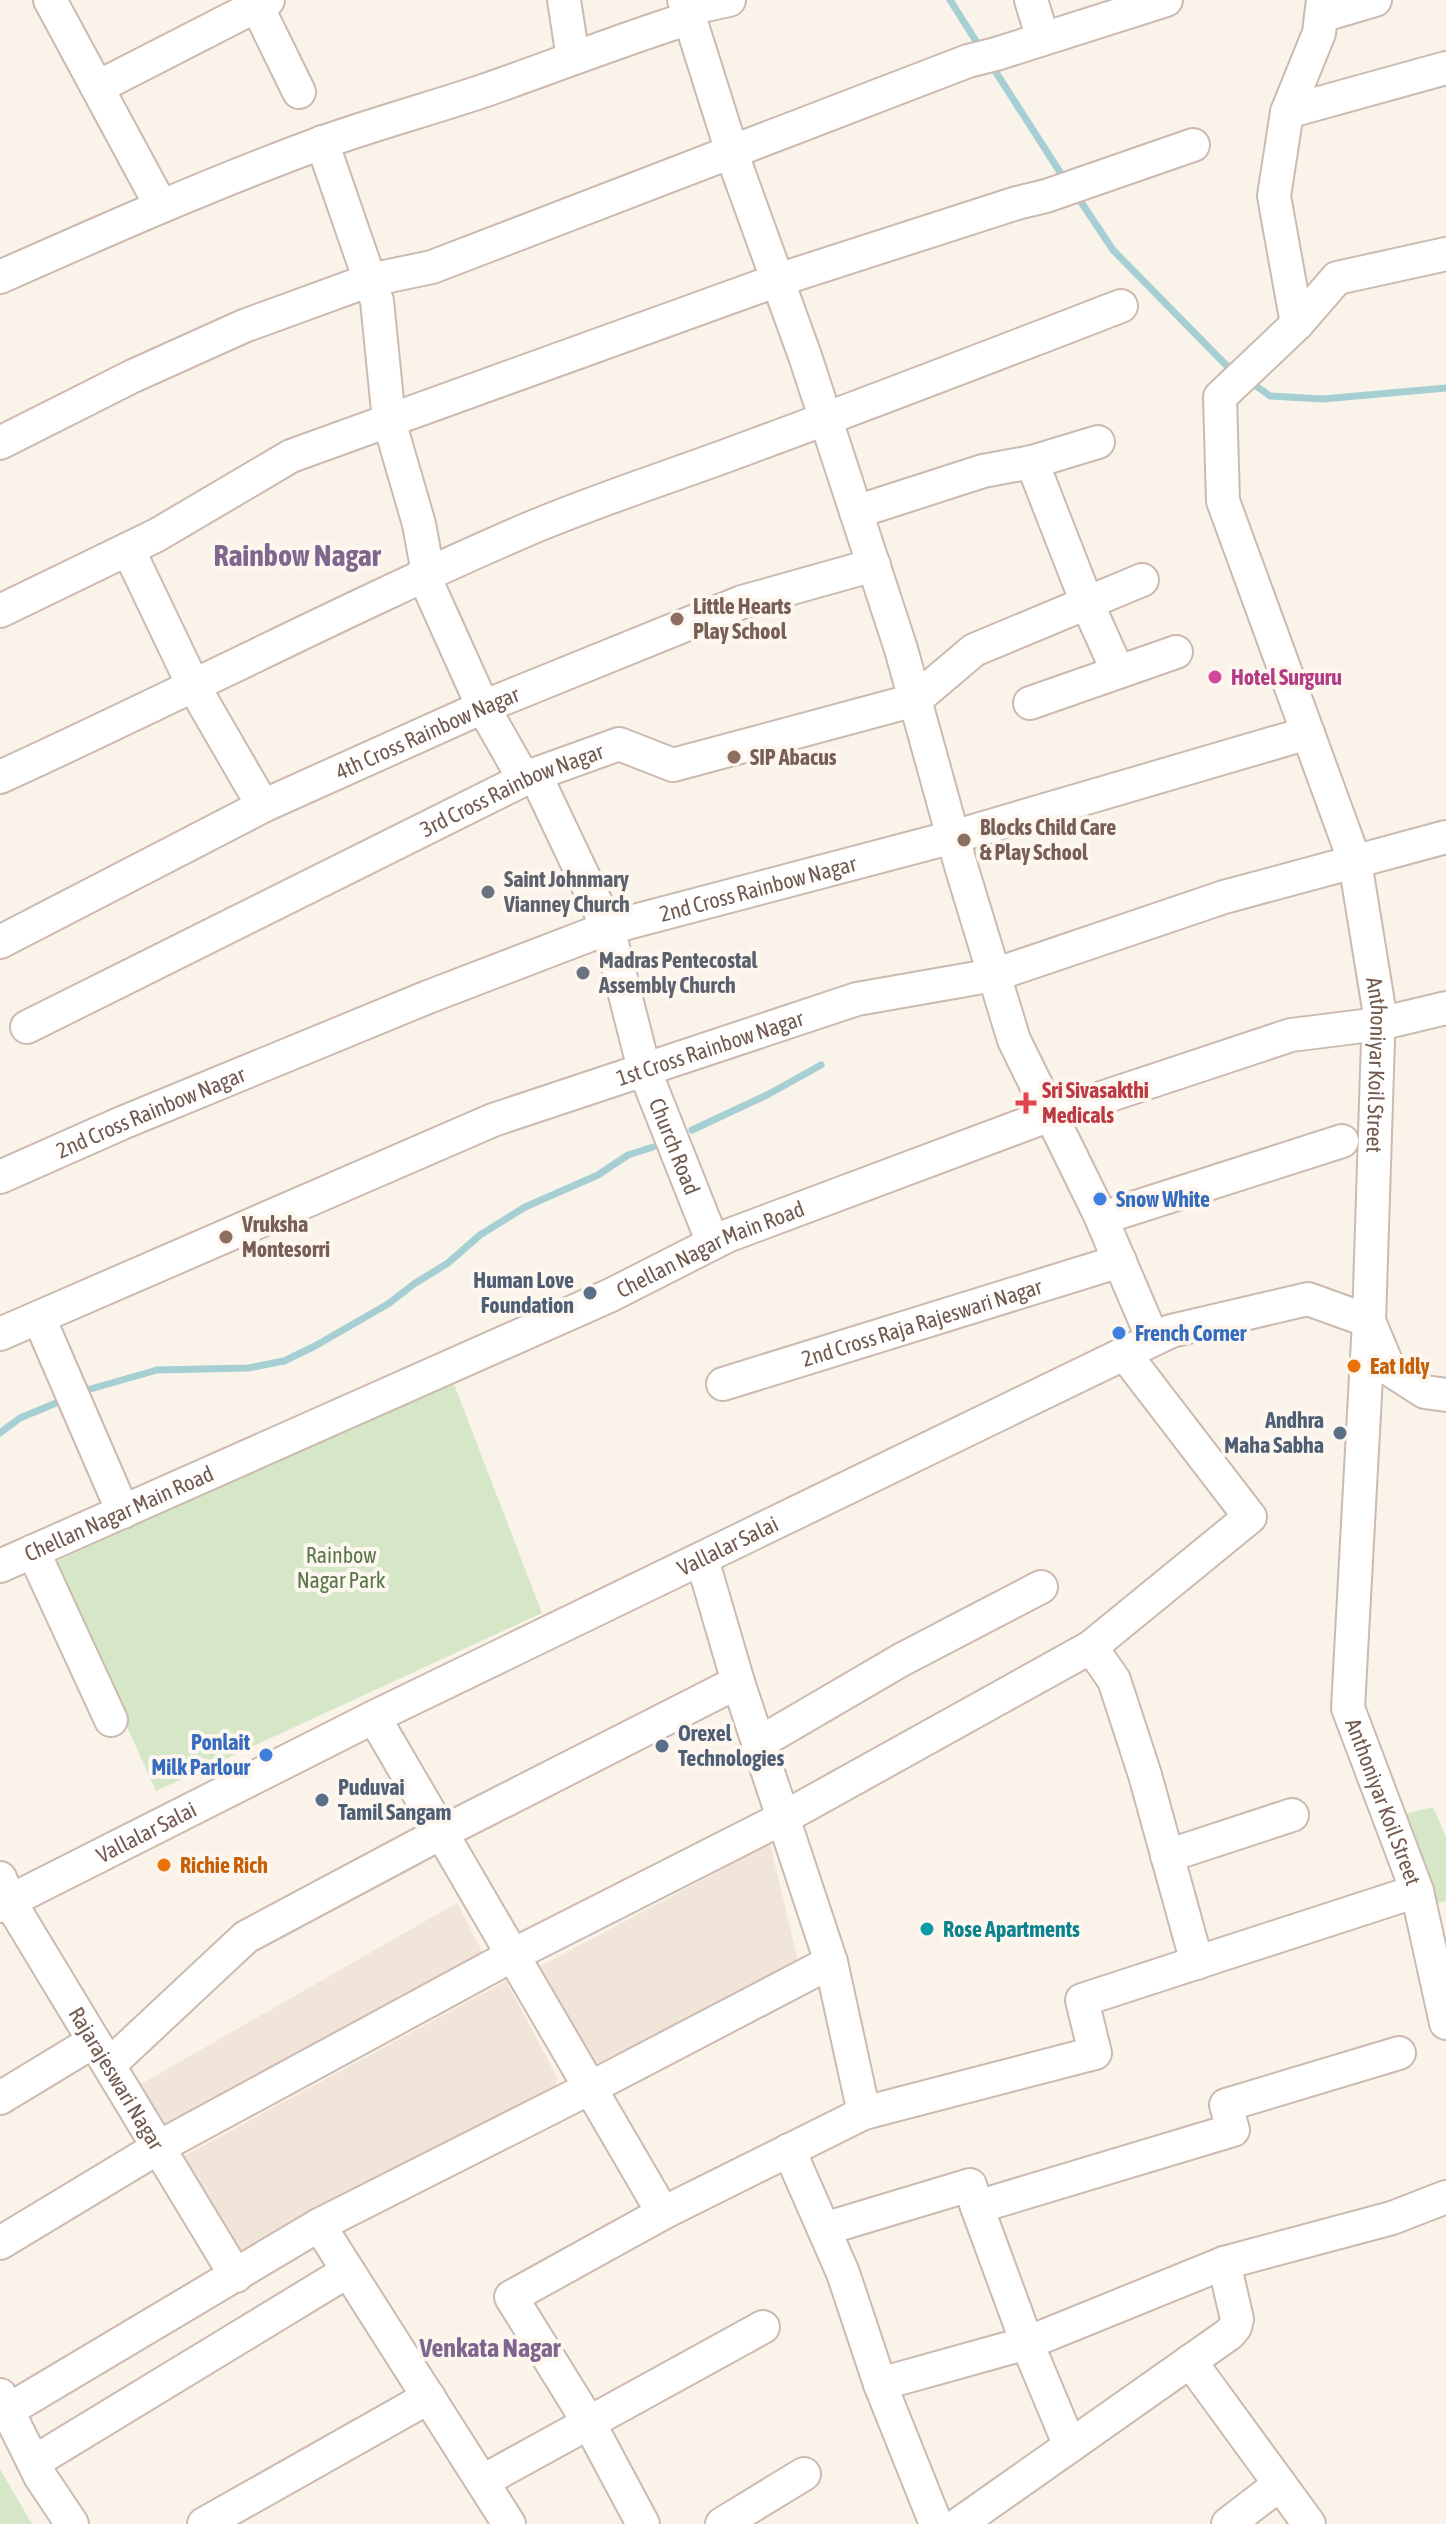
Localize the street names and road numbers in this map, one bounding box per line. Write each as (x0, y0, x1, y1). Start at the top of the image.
street label: 4th Cross Rainbow Nagar (331, 681, 523, 785)
street label: 3rd Cross Rainbow Nagar (416, 738, 607, 842)
street label: 2nd Cross Rainbow Nagar (657, 850, 859, 927)
street label: Anthoniyar Koil Street (1361, 975, 1392, 1153)
street label: 1st Cross Rainbow Nagar (613, 1005, 807, 1091)
street label: 2nd Cross Rainbow Nagar (52, 1061, 249, 1163)
street label: Church Road (644, 1094, 705, 1198)
street label: Chellan Nagar Main Road (612, 1195, 808, 1303)
street label: 2nd Cross Raja Rajeswari Nagar (798, 1273, 1045, 1372)
street label: Chellan Nagar Main Road (20, 1460, 217, 1567)
street label: Vallalar Salai (673, 1510, 782, 1581)
street label: Anthoniyar Koil Street (1340, 1715, 1427, 1889)
street label: Vallalar Salai (92, 1796, 201, 1868)
street label: Rajarajeswari Nagar (63, 2002, 170, 2155)

